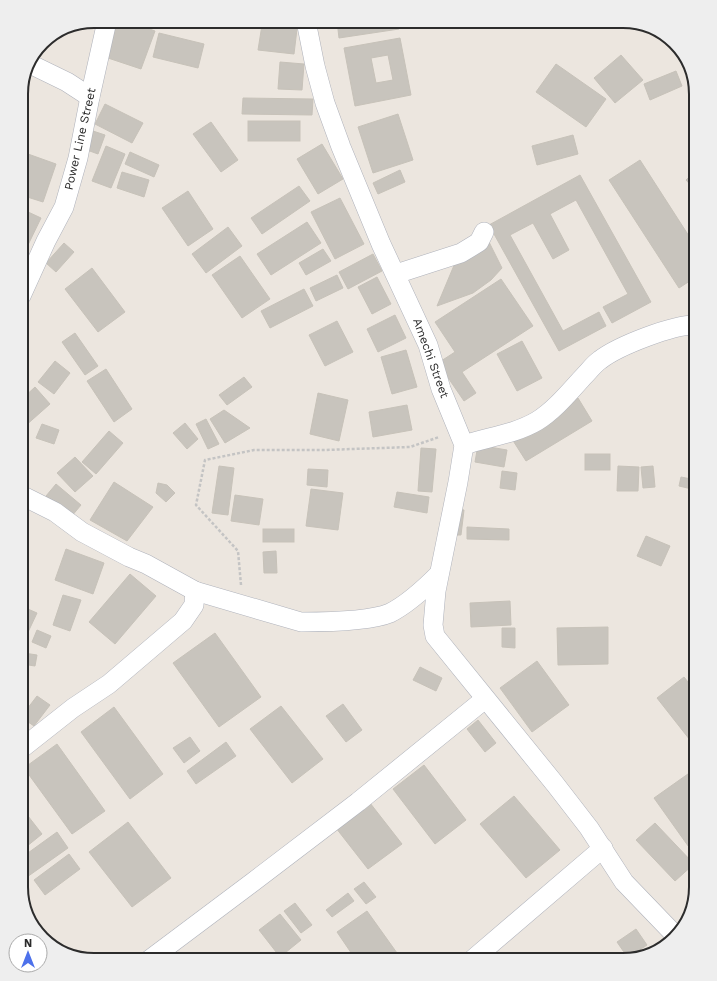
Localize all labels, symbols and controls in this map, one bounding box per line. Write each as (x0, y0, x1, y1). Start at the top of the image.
street label: Power Line Street (61, 86, 99, 192)
street label: Amechi Street (410, 316, 452, 400)
north arrow (8, 933, 48, 973)
text: N (24, 937, 32, 950)

